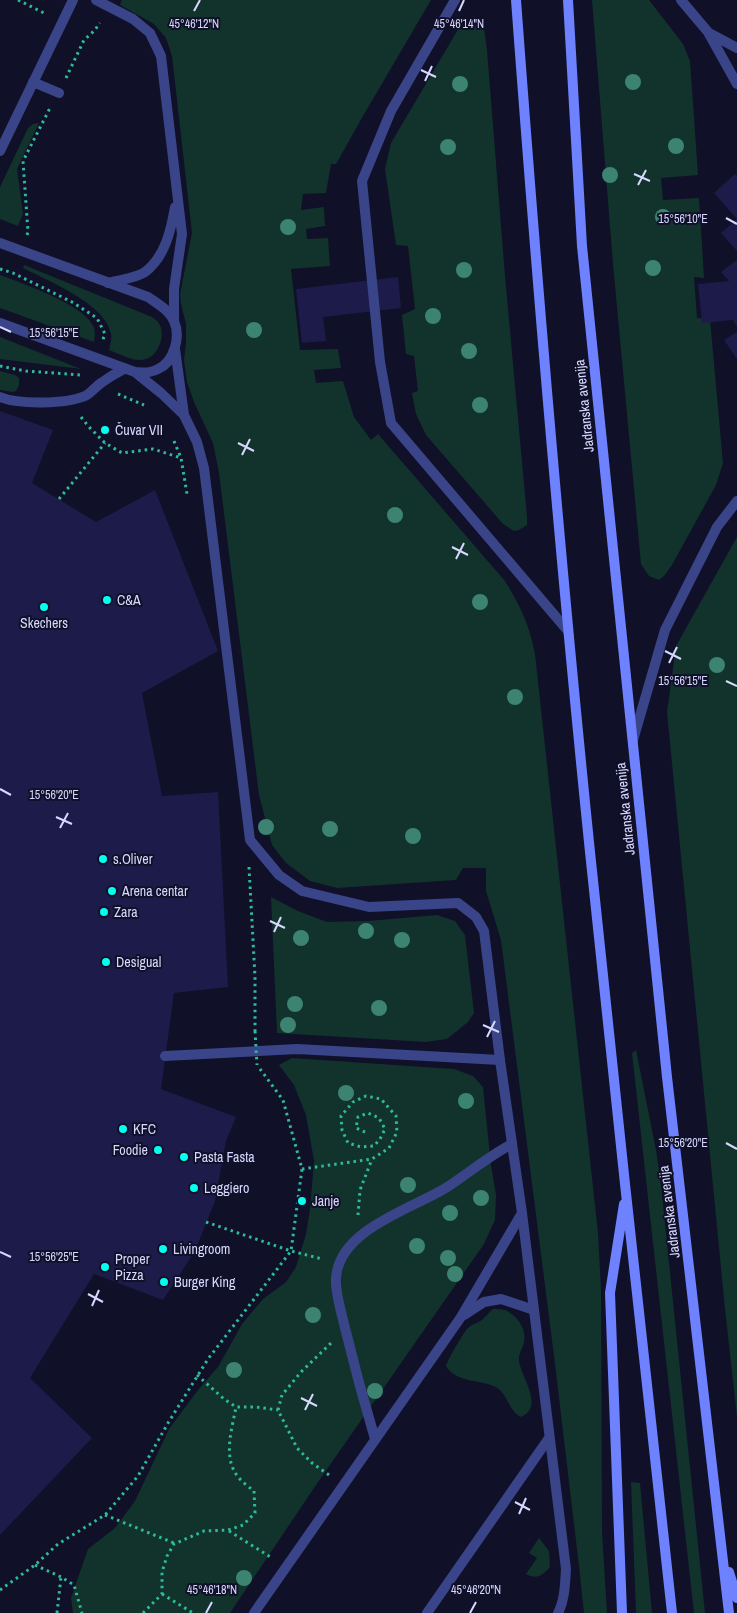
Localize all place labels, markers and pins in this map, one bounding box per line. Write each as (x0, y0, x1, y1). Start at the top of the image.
place label: Čuvar VII (115, 421, 163, 439)
marker: Čuvar VII (99, 424, 111, 436)
place label: C&A (117, 591, 141, 609)
marker: C&A (101, 594, 113, 606)
marker: Skechers (38, 601, 50, 613)
place label: Skechers (20, 614, 68, 632)
place label: s.Oliver (113, 850, 153, 868)
marker: s.Oliver (97, 853, 109, 865)
place label: Arena centar (121, 882, 188, 900)
marker: Arena centar (106, 885, 118, 897)
place label: Zara (114, 903, 138, 921)
marker: Zara (98, 906, 110, 918)
place label: Desigual (116, 953, 161, 971)
marker: Desigual (100, 956, 112, 968)
place label: KFC (133, 1120, 156, 1138)
marker: KFC (117, 1123, 129, 1135)
place label: Foodie (113, 1141, 148, 1159)
marker: Foodie (152, 1144, 164, 1156)
place label: Pasta Fasta (194, 1148, 255, 1166)
marker: Pasta Fasta (178, 1151, 190, 1163)
place label: Leggiero (204, 1179, 249, 1197)
marker: Leggiero (188, 1182, 200, 1194)
place label: Janje (312, 1192, 339, 1210)
marker: Janje (296, 1195, 308, 1207)
place label: Livingroom (173, 1240, 230, 1258)
marker: Livingroom (157, 1243, 169, 1255)
place label: Proper Pizza (115, 1250, 150, 1284)
marker: Proper Pizza (99, 1261, 111, 1273)
place label: Burger King (174, 1273, 236, 1291)
marker: Burger King (158, 1276, 170, 1288)

